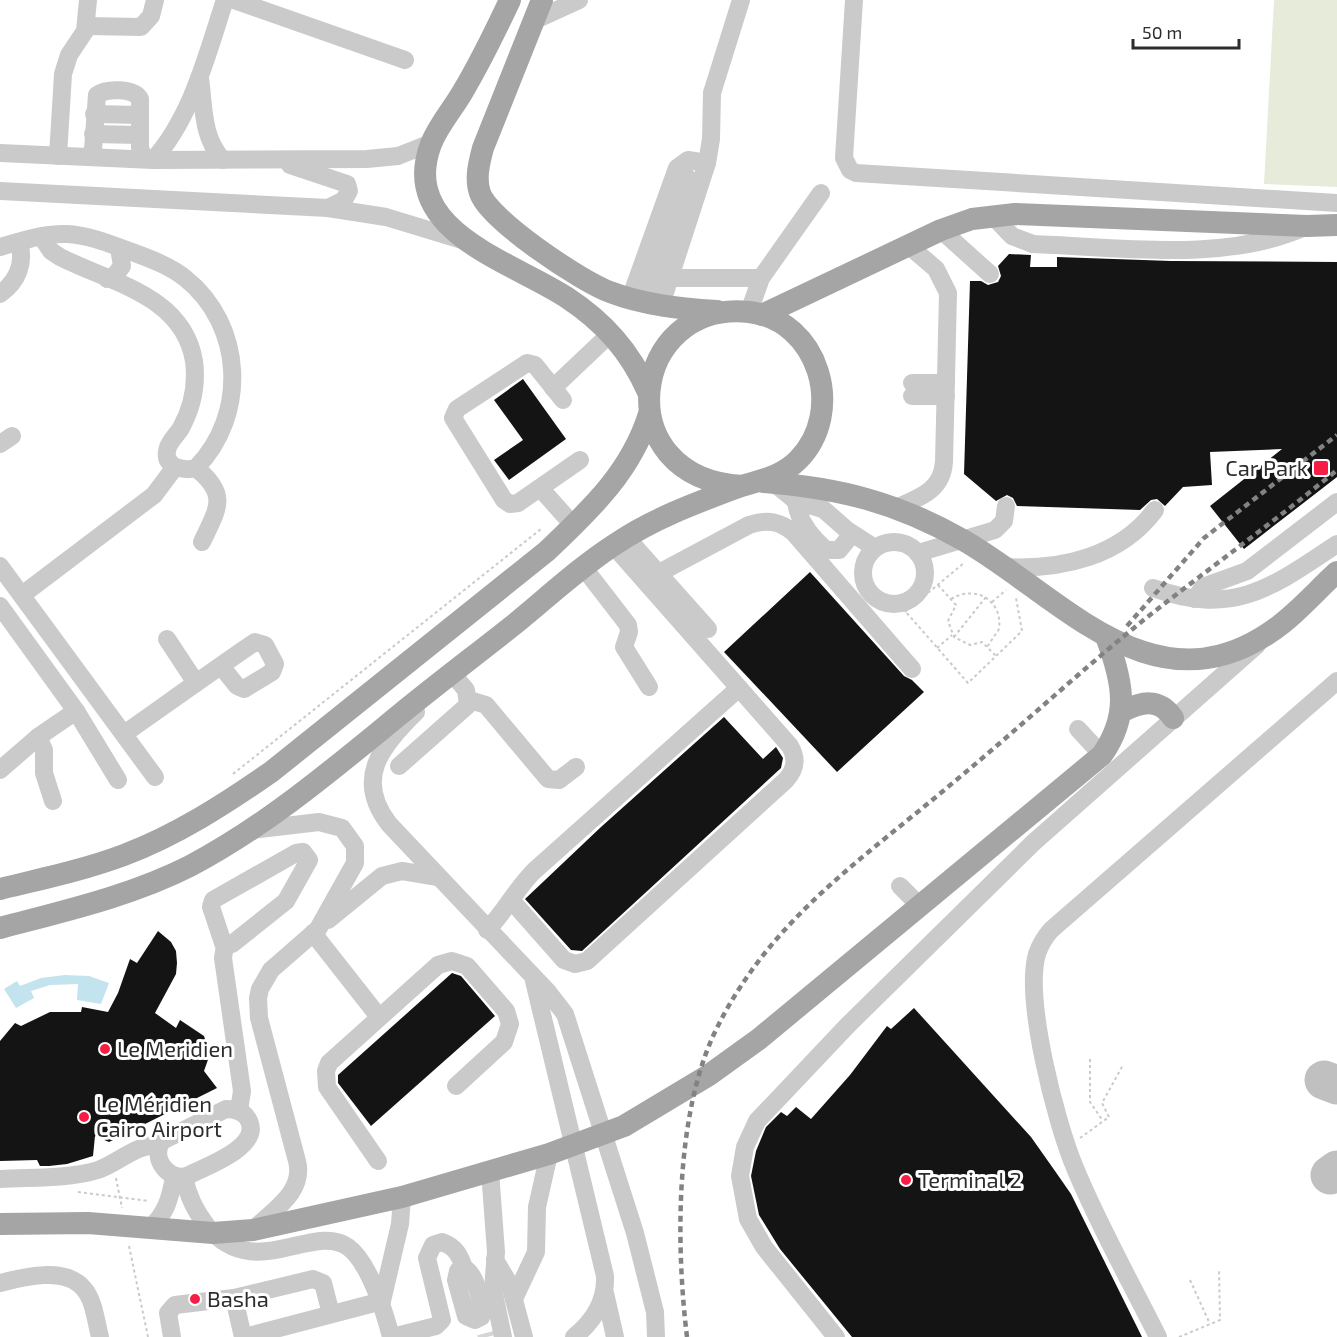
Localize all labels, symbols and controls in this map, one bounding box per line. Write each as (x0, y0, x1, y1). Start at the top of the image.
scale bar (1133, 12, 1240, 50)
text: 50 m (1142, 21, 1182, 43)
place label: Car Park (1225, 454, 1308, 480)
marker: Car Park (1312, 459, 1330, 477)
place label: Le Meridien (117, 1035, 233, 1061)
marker: Le Meridien (98, 1042, 112, 1056)
place label: Le Méridien Cairo Airport (96, 1090, 222, 1141)
marker: Le Méridien Cairo Airport (77, 1110, 91, 1124)
place label: Terminal 2 (918, 1166, 1022, 1192)
marker: Terminal 2 (899, 1173, 913, 1187)
place label: Basha (207, 1285, 269, 1311)
marker: Basha (188, 1292, 202, 1306)

